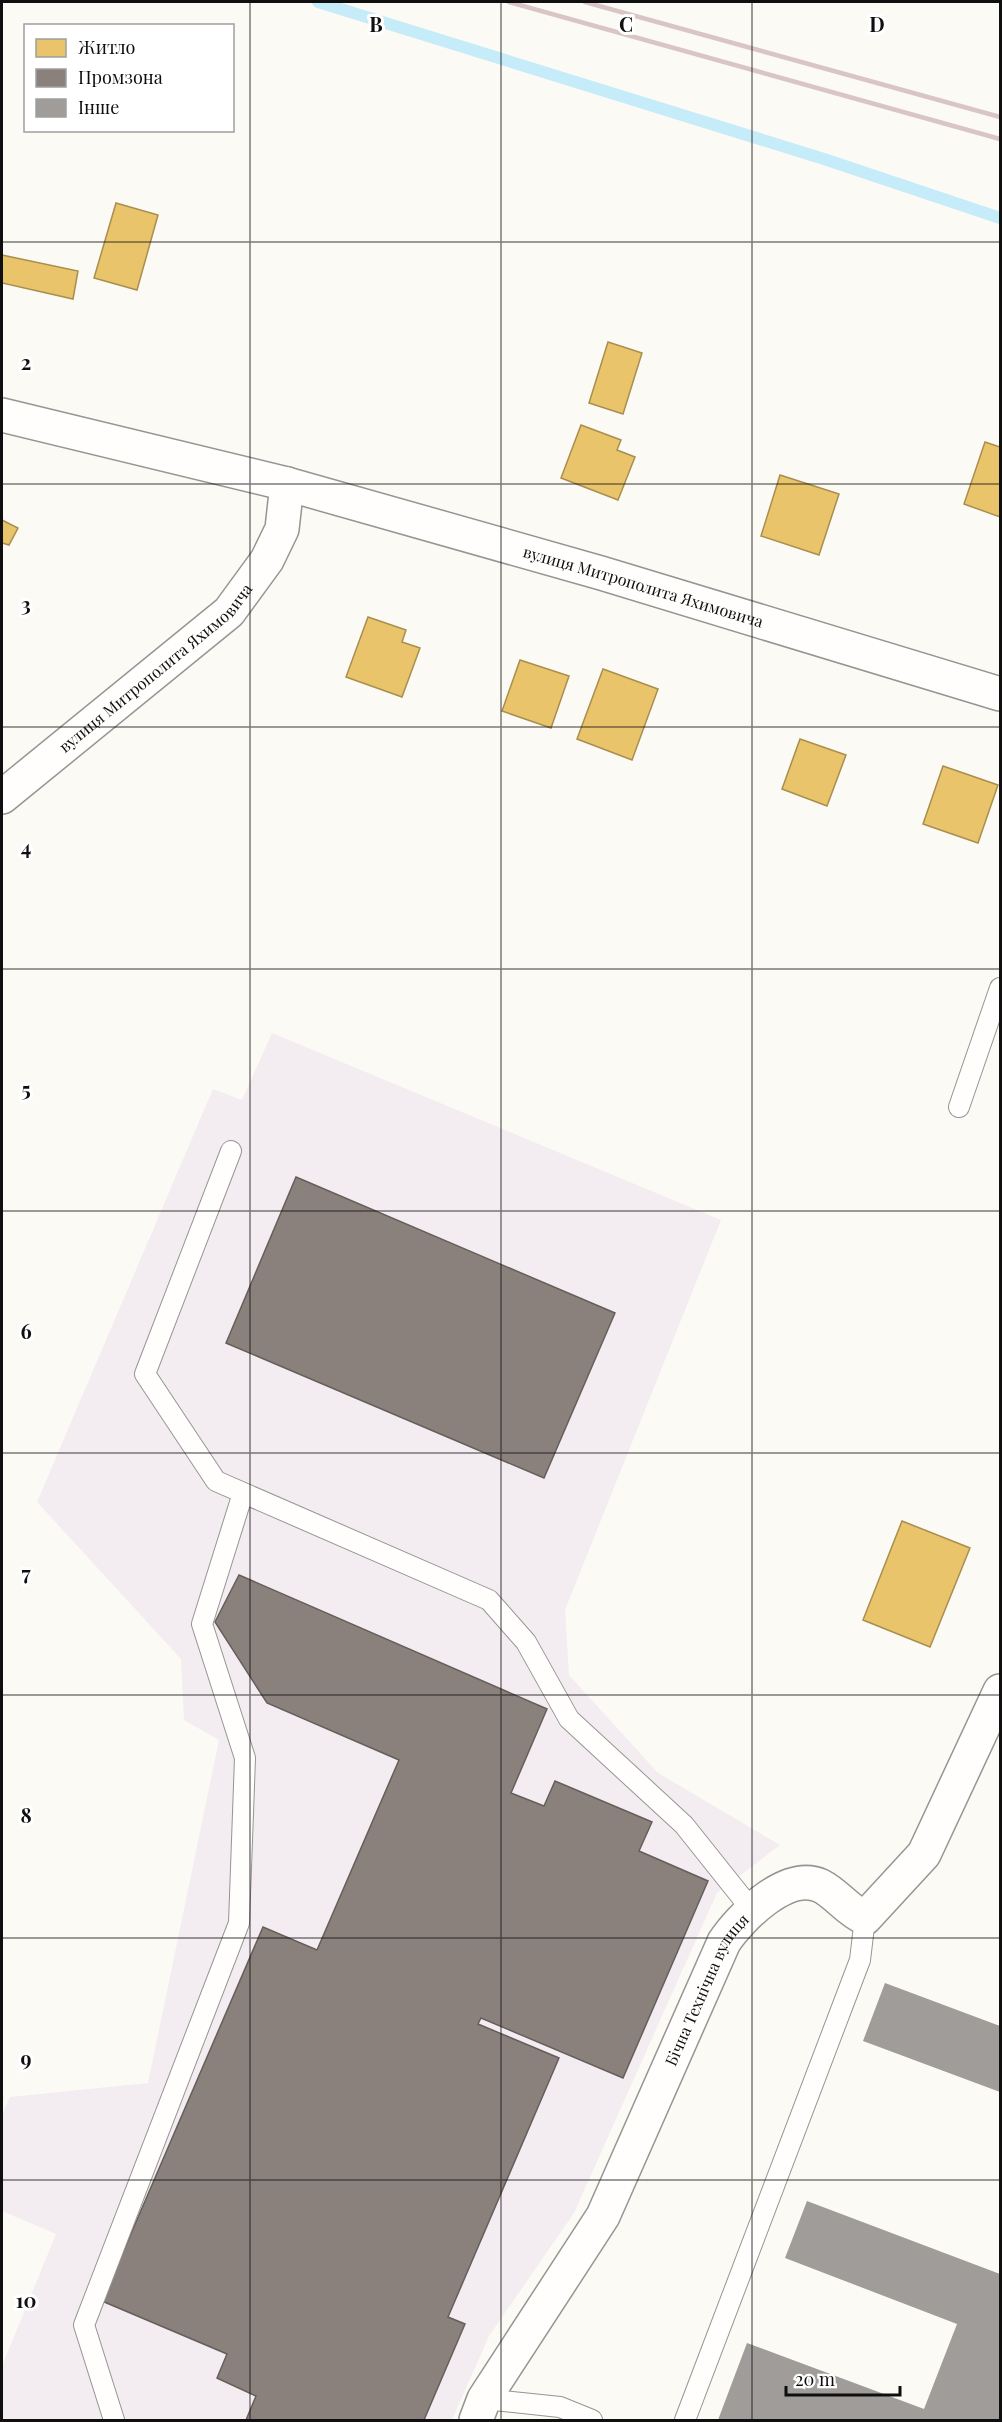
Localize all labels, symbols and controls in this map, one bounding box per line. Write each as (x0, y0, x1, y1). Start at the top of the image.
text: B (369, 10, 383, 37)
text: C (619, 10, 633, 37)
text: D (869, 10, 885, 37)
legend (24, 24, 234, 132)
text: Житло (78, 35, 136, 59)
text: Промзона (78, 65, 163, 89)
text: Інше (78, 95, 119, 119)
text: 2 (21, 348, 31, 375)
street label: вулиця Митрополита Яхимовича (521, 541, 766, 632)
street label: вулиця Митрополита Яхимовича (54, 579, 256, 757)
text: 3 (21, 590, 31, 617)
text: 4 (21, 833, 31, 860)
text: 5 (21, 1075, 31, 1102)
text: 6 (20, 1317, 32, 1344)
text: 7 (21, 1559, 31, 1586)
text: 8 (20, 1801, 32, 1828)
street label: Бічна Технічна вулиця (660, 1908, 753, 2069)
text: 9 (20, 2044, 32, 2071)
text: 10 (16, 2286, 36, 2313)
scale bar (786, 2359, 900, 2397)
text: 20 m (795, 2367, 835, 2391)

